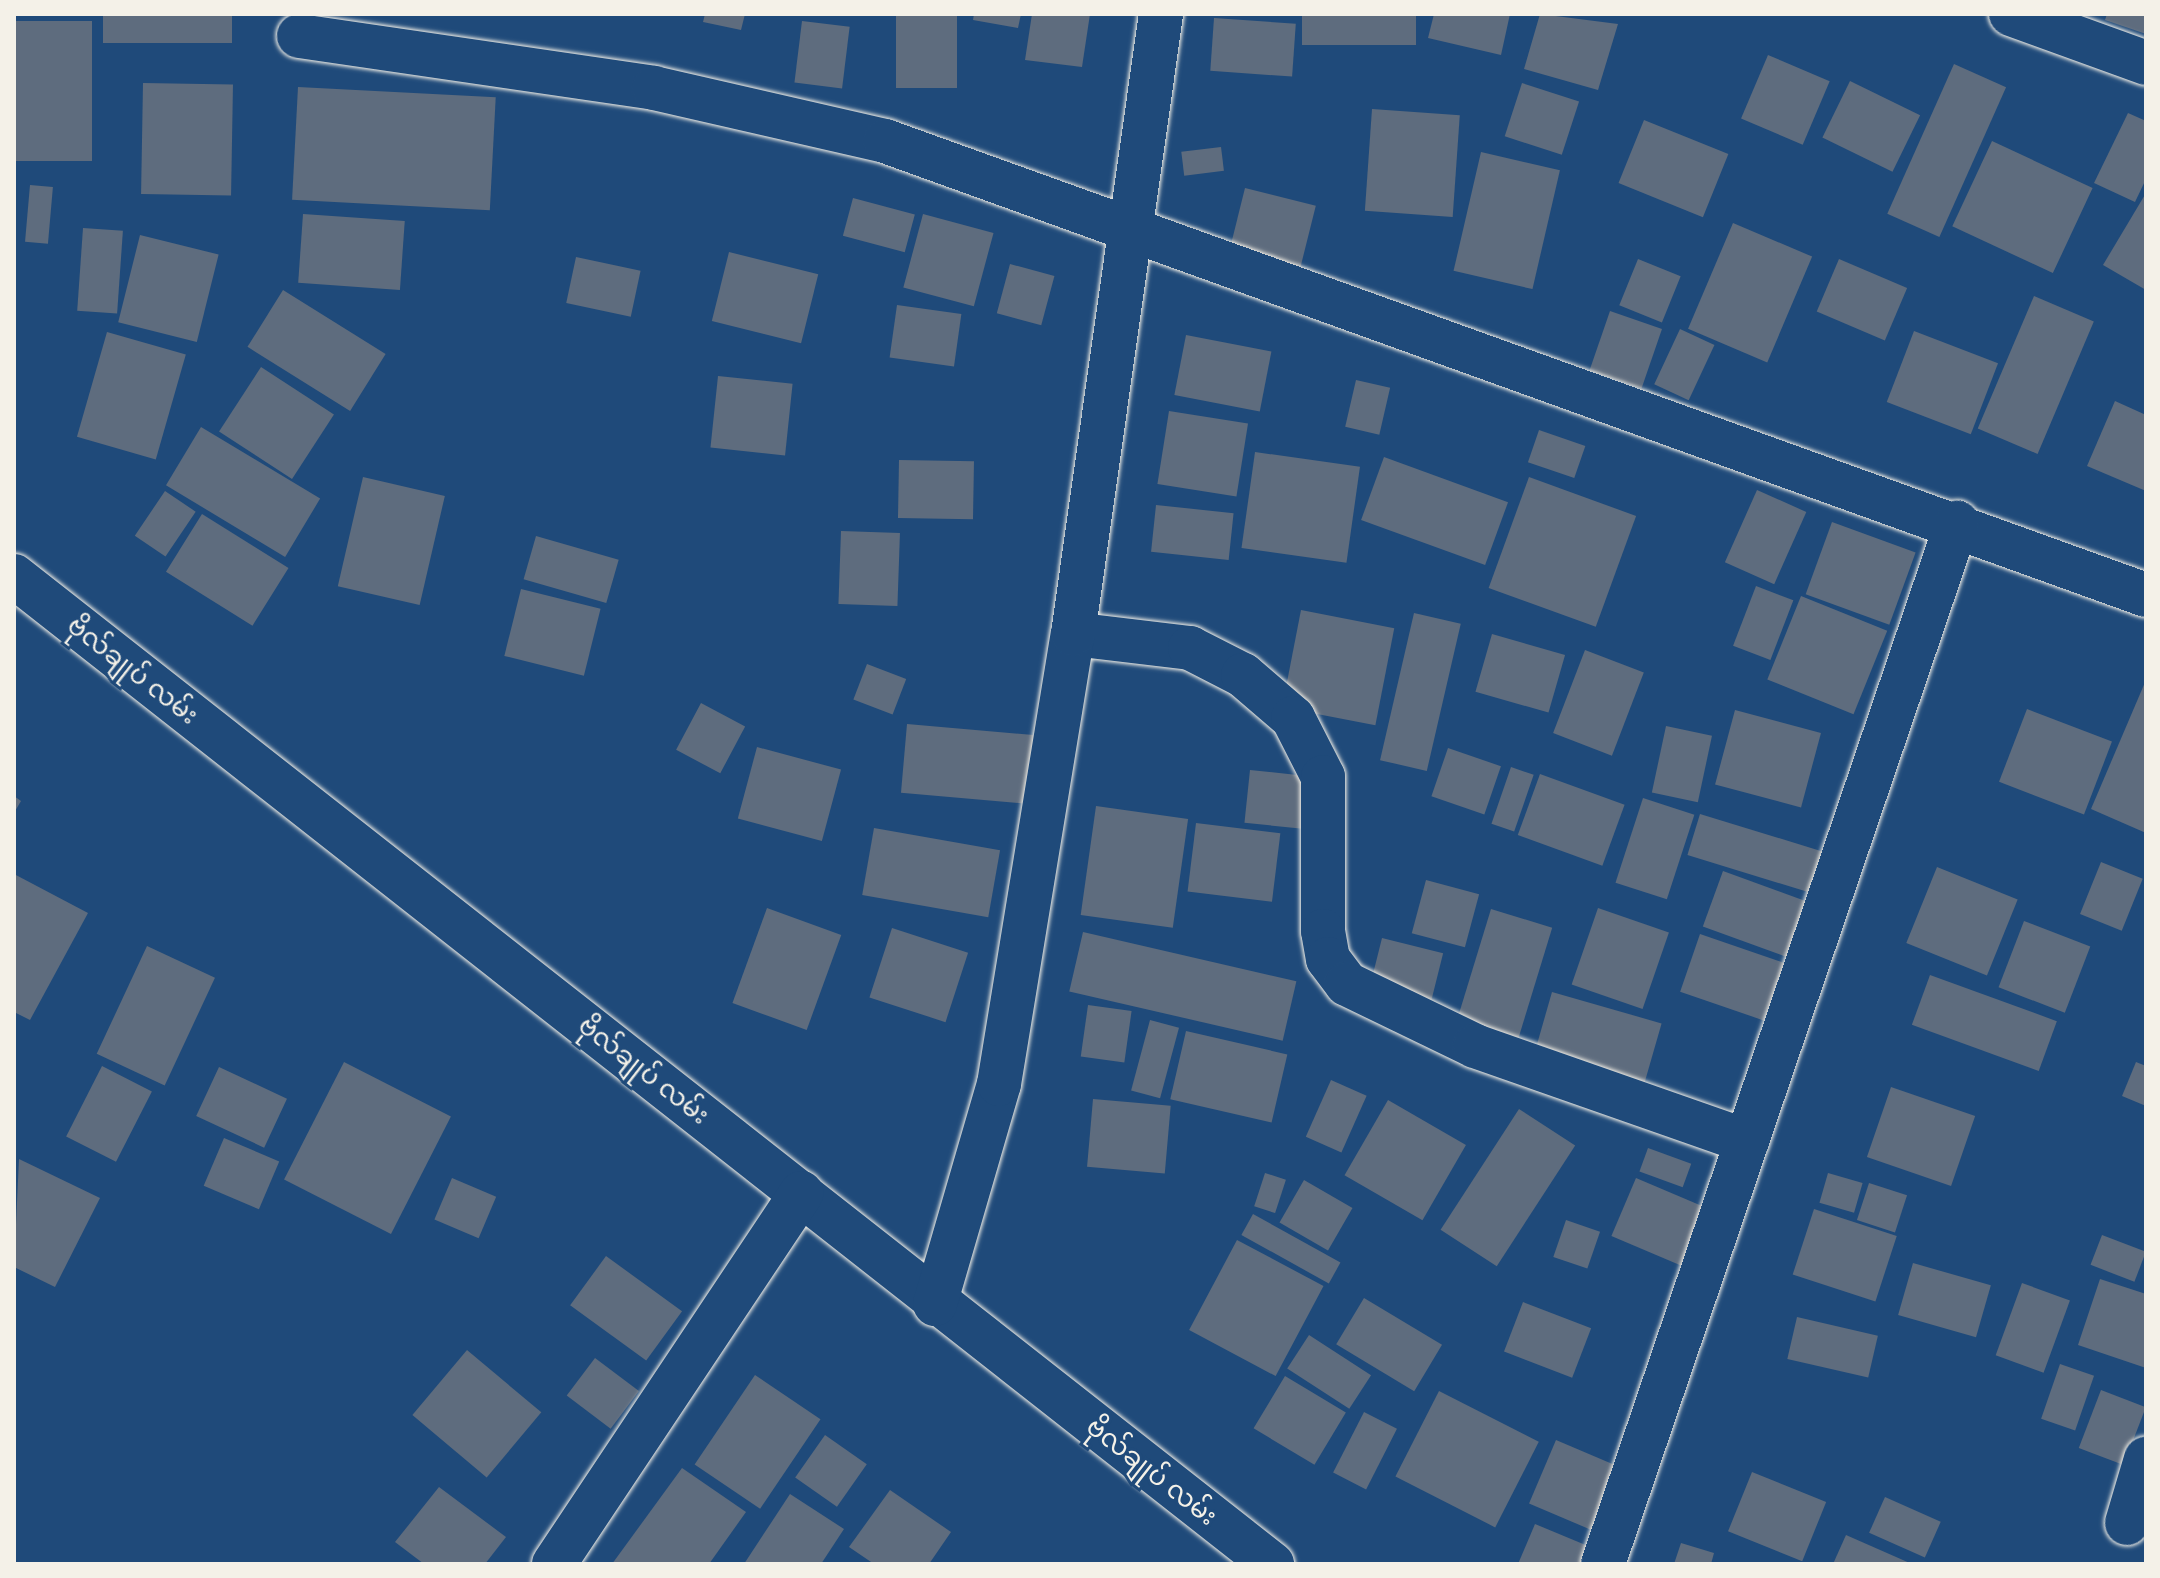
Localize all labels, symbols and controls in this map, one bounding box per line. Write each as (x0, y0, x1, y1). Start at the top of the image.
street label: ဗိုလ်ချုပ် လမ်း (61, 609, 205, 731)
street label: ဗိုလ်ချုပ် လမ်း (572, 1009, 716, 1131)
street label: ဗိုလ်ချုပ် လမ်း (1080, 1410, 1224, 1532)

